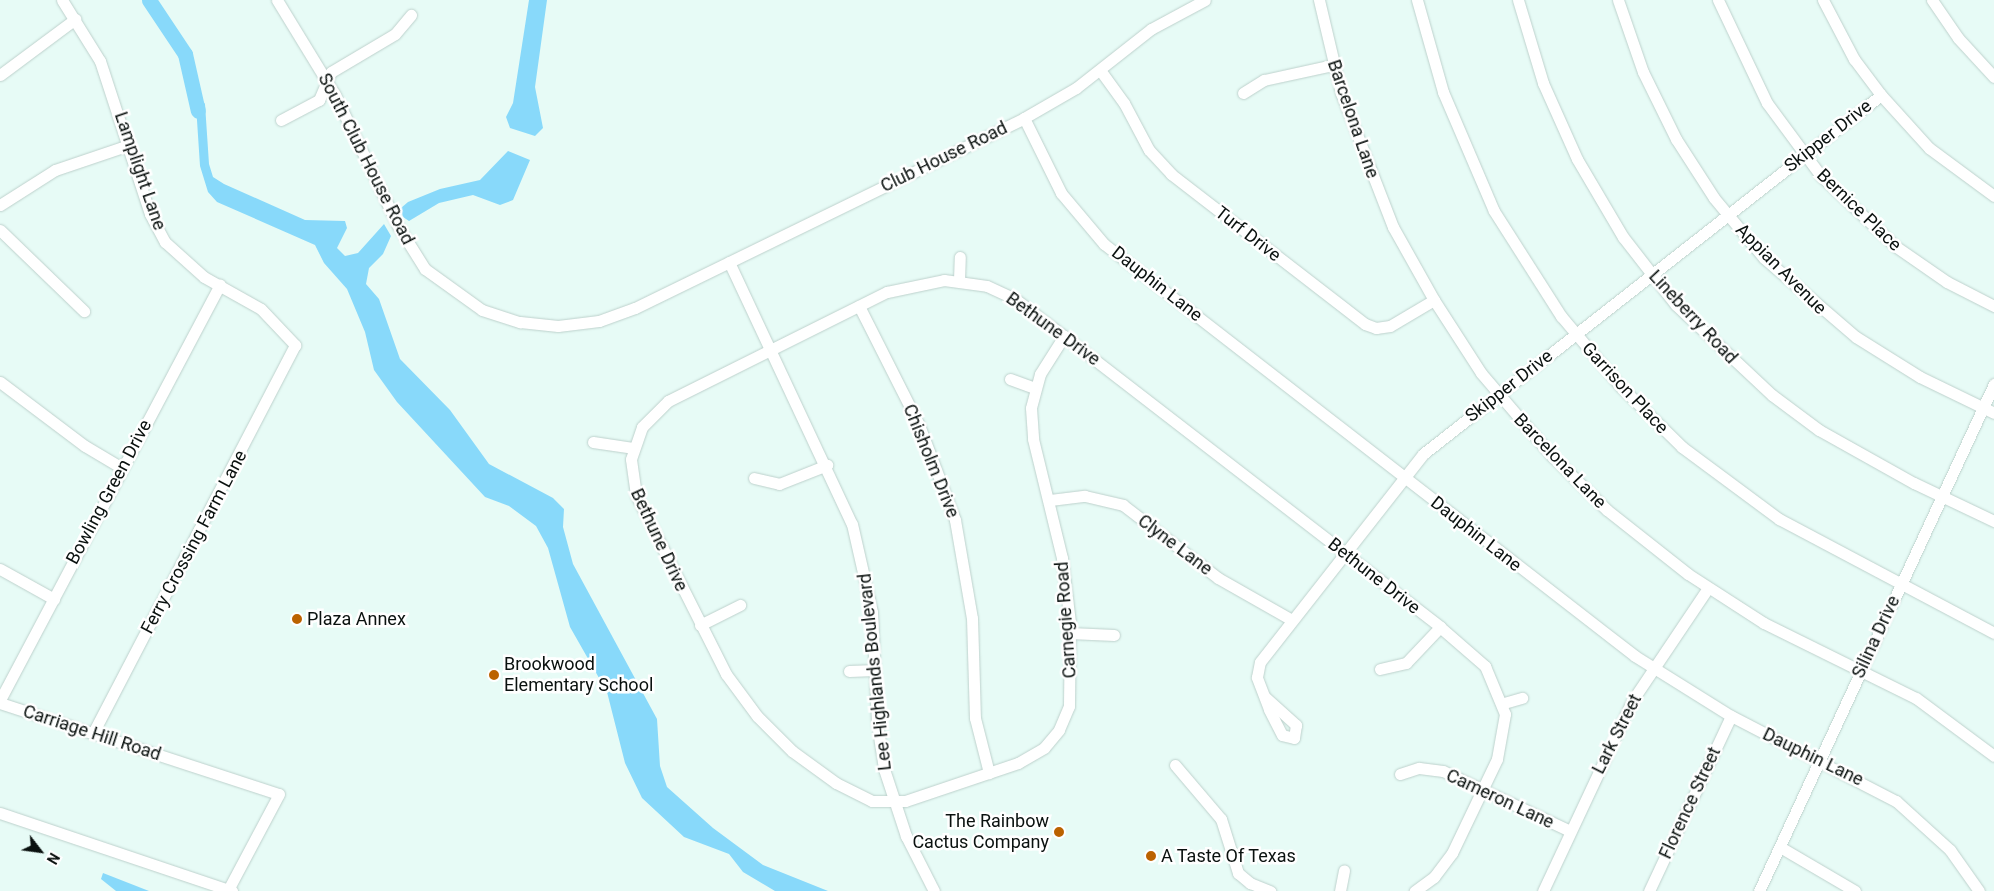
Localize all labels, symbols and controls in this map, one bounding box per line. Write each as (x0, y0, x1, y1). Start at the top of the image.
street label: Barcelona Lane (1323, 57, 1383, 181)
street label: South Club House Road (313, 70, 419, 248)
street label: Skipper Drive (1780, 95, 1876, 177)
street label: Lamplight Lane (110, 109, 170, 233)
street label: Club House Road (877, 117, 1011, 197)
street label: Bernice Place (1812, 164, 1906, 256)
street label: Turf Drive (1211, 202, 1285, 266)
street label: Appian Avenue (1731, 219, 1831, 319)
street label: Dauphin Lane (1107, 242, 1207, 326)
street label: Lineberry Road (1644, 266, 1742, 368)
street label: Bethune Drive (1002, 288, 1104, 370)
street label: Garrison Place (1577, 338, 1673, 438)
street label: Skipper Drive (1461, 345, 1557, 427)
street label: Chisholm Drive (898, 401, 964, 521)
street label: Barcelona Lane (1509, 409, 1611, 513)
street label: Bowling Green Drive (62, 416, 156, 568)
street label: Ferry Crossing Farm Lane (136, 447, 252, 637)
street label: Bethune Drive (626, 485, 692, 595)
street label: Dauphin Lane (1426, 492, 1526, 576)
street label: Clyne Lane (1134, 510, 1216, 580)
street label: Bethune Drive (1324, 533, 1424, 619)
street label: Carnegie Road (1051, 561, 1081, 679)
street label: Lee Highlands Boulevard (854, 572, 896, 772)
street label: Silina Drive (1848, 592, 1904, 682)
place label: Plaza Annex (307, 608, 406, 630)
marker: Plaza Annex (291, 613, 303, 625)
place label: Brookwood Elementary School (504, 654, 653, 696)
marker: Brookwood Elementary School (488, 669, 500, 681)
street label: Lark Street (1588, 690, 1646, 778)
street label: Carriage Hill Road (20, 701, 164, 765)
street label: Dauphin Lane (1759, 723, 1867, 791)
street label: Florence Street (1655, 744, 1725, 862)
street label: Cameron Lane (1443, 765, 1557, 833)
place label: The Rainbow Cactus Company (912, 811, 1049, 854)
north arrow (15, 826, 65, 876)
marker: The Rainbow Cactus Company (1053, 826, 1065, 838)
place label: A Taste Of Texas (1161, 845, 1296, 867)
text: N (44, 850, 62, 867)
marker: A Taste Of Texas (1145, 850, 1157, 862)

